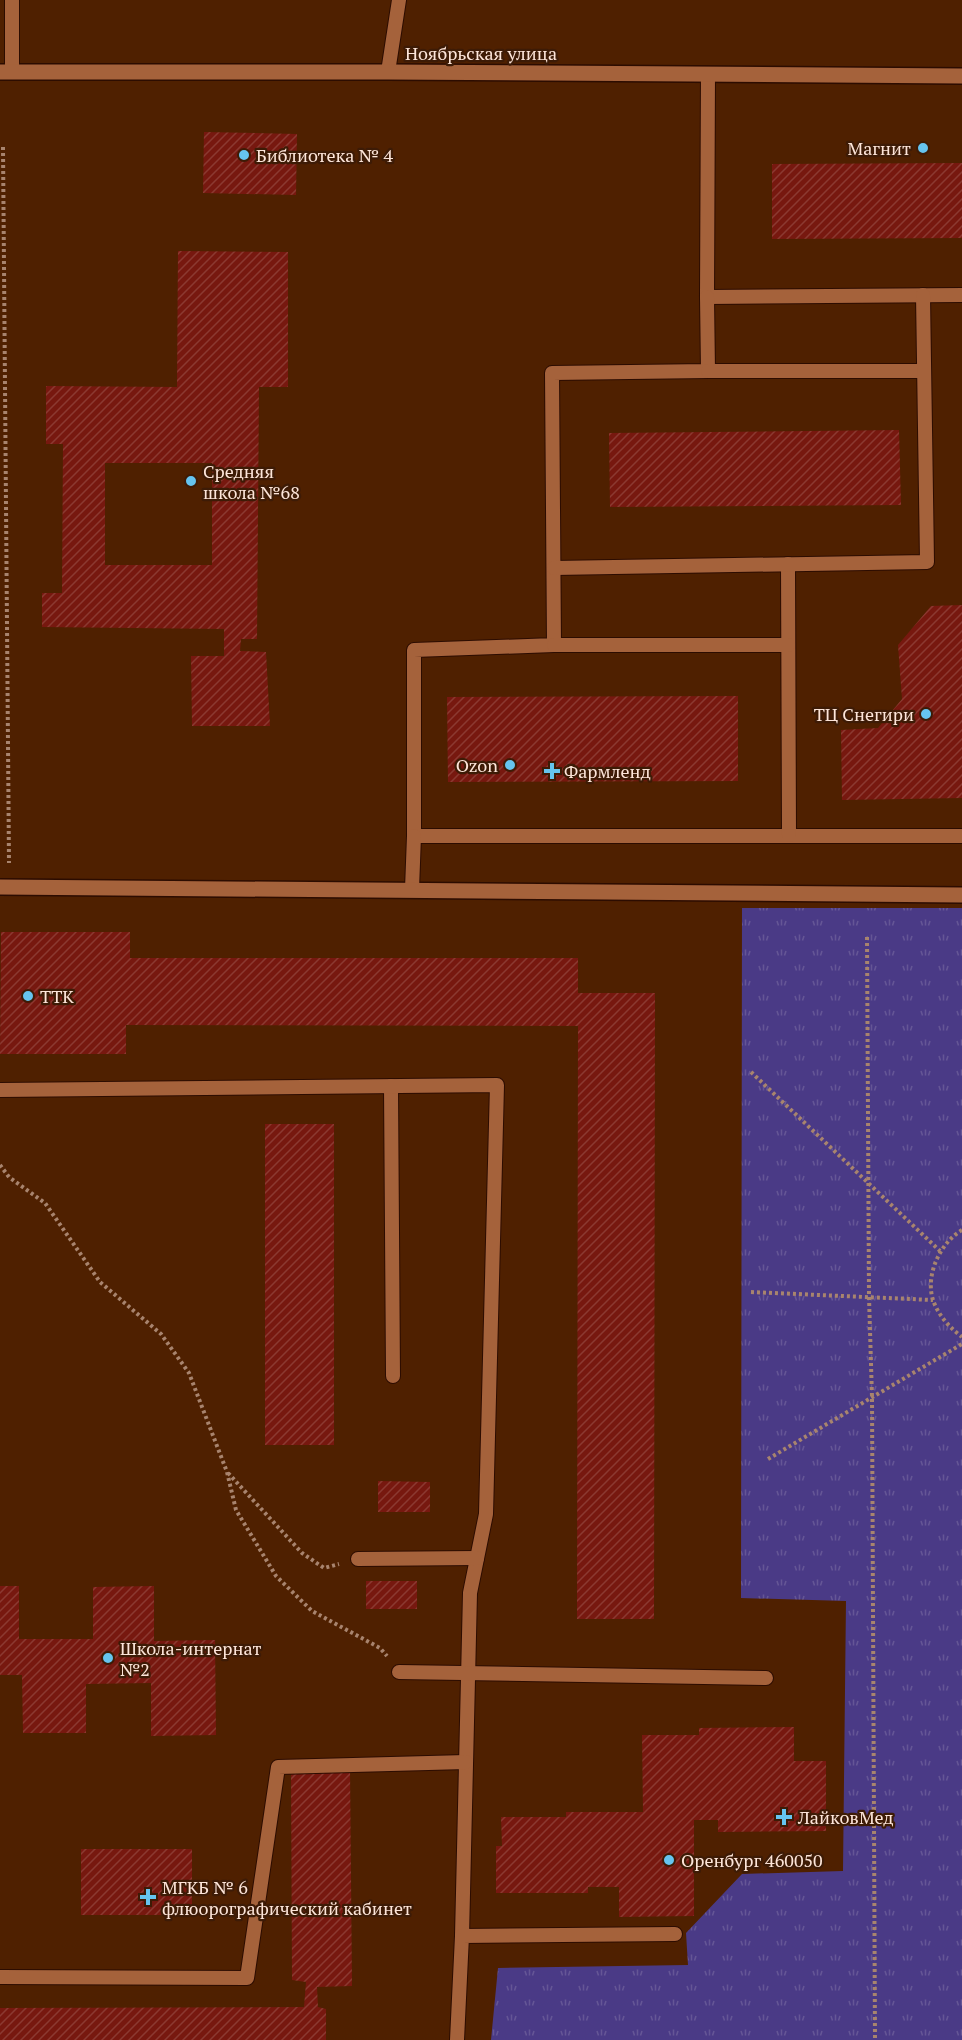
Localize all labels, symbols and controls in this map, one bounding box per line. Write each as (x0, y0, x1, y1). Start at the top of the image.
street label: Ноябрьская улица (405, 41, 557, 65)
place label: Магнит (848, 136, 911, 160)
marker: Магнит (916, 141, 930, 155)
place label: Библиотека № 4 (256, 143, 393, 167)
marker: Библиотека № 4 (237, 148, 251, 162)
place label: Средняя школа №68 (203, 459, 300, 504)
marker: Средняя школа №68 (184, 474, 198, 488)
place label: ТЦ Снегири (814, 702, 914, 726)
marker: ТЦ Снегири (919, 707, 933, 721)
place label: Ozon (456, 753, 498, 777)
marker: Ozon (503, 758, 517, 772)
place label: Фармленд (564, 759, 651, 783)
marker: Фармленд (545, 764, 559, 778)
place label: ТТК (40, 984, 74, 1008)
marker: ТТК (21, 989, 35, 1003)
place label: Школа-интернат №2 (120, 1636, 262, 1681)
marker: Школа-интернат №2 (101, 1651, 115, 1665)
place label: ЛайковМед (797, 1805, 894, 1829)
marker: ЛайковМед (775, 1808, 793, 1826)
place label: Оренбург 460050 (681, 1848, 823, 1872)
marker: Оренбург 460050 (662, 1853, 676, 1867)
place label: МГКБ № 6 флюорографический кабинет (162, 1875, 412, 1920)
marker: МГКБ № 6 флюорографический кабинет (139, 1888, 157, 1906)

